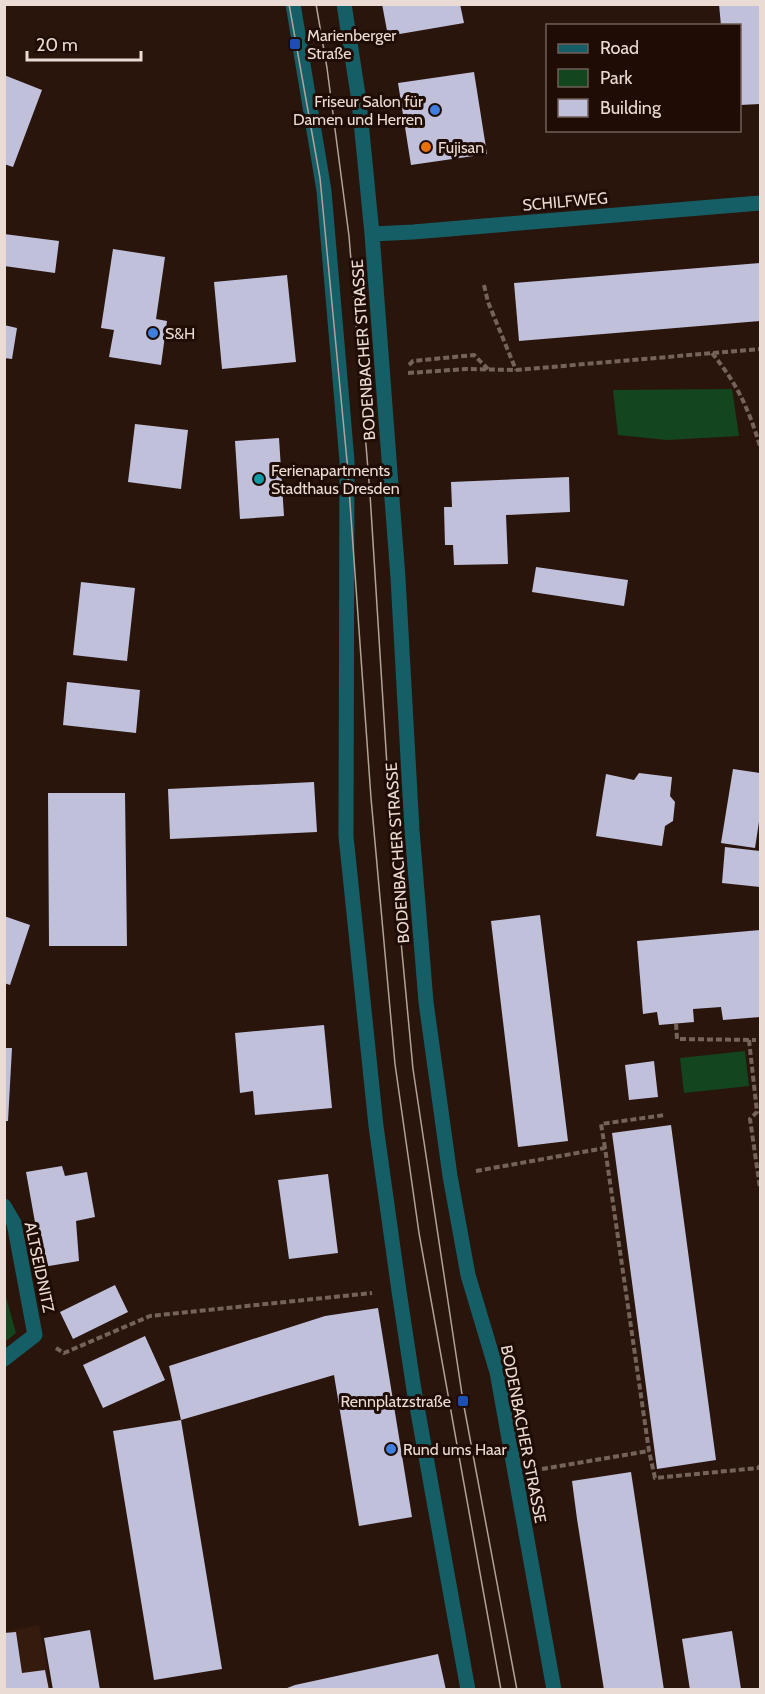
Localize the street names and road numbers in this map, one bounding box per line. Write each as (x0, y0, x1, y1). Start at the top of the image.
street label: SCHILFWEG (522, 188, 608, 215)
street label: BODENBACHER STRASSE (348, 259, 379, 441)
street label: BODENBACHER STRASSE (382, 762, 413, 944)
street label: ALTSEIDNITZ (21, 1220, 58, 1314)
street label: BODENBACHER STRASSE (497, 1343, 550, 1525)

